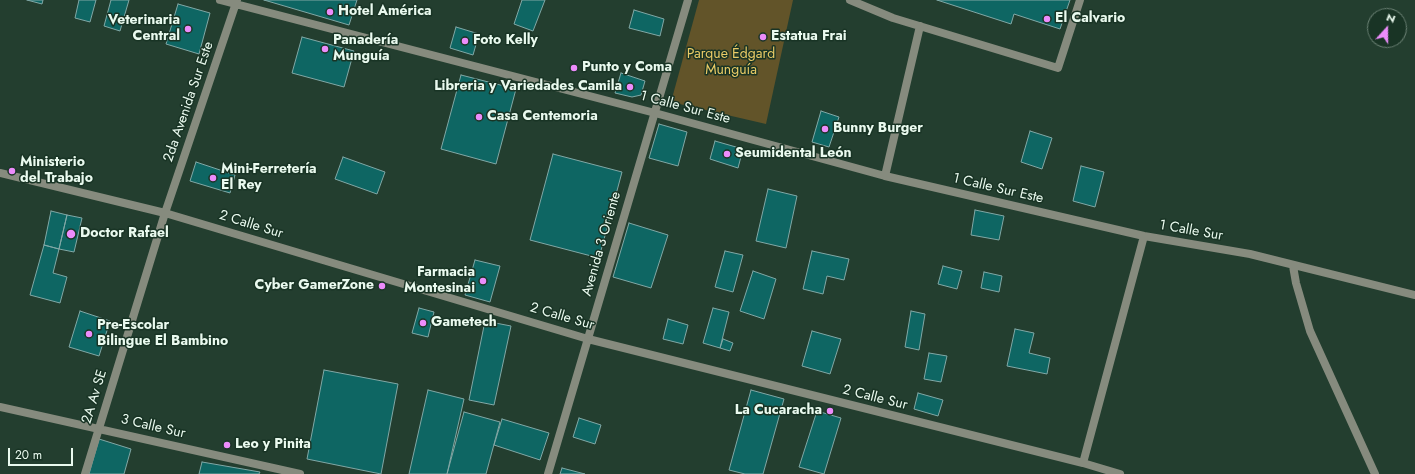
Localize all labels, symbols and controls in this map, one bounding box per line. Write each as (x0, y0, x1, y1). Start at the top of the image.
place label: Hotel América (338, 4, 432, 20)
marker: Hotel América (325, 7, 335, 17)
north arrow (1367, 8, 1407, 48)
text: N (1384, 9, 1398, 27)
place label: El Calvario (1055, 11, 1125, 27)
place label: Veterinaria Central (108, 13, 180, 46)
marker: El Calvario (1042, 14, 1052, 24)
marker: Veterinaria Central (183, 24, 193, 34)
place label: Estatua Frai (771, 29, 847, 45)
marker: Estatua Frai (758, 32, 768, 42)
place label: Panadería Munguía (333, 33, 398, 66)
place label: Foto Kelly (473, 33, 538, 49)
marker: Foto Kelly (460, 36, 470, 46)
street label: 2da Avenida Sur Este (160, 39, 218, 165)
marker: Panadería Munguía (320, 44, 330, 54)
park label: Parque Édgard Munguía (687, 47, 775, 80)
place label: Punto y Coma (582, 60, 672, 76)
marker: Punto y Coma (569, 63, 579, 73)
place label: Libreria y Variedades Camila (434, 79, 622, 95)
marker: Libreria y Variedades Camila (625, 82, 635, 92)
street label: 1 Calle Sur Este (638, 88, 732, 128)
place label: Casa Centemoria (487, 109, 598, 125)
marker: Casa Centemoria (474, 112, 484, 122)
place label: Bunny Burger (833, 121, 923, 137)
marker: Bunny Burger (820, 124, 830, 134)
place label: Seumidental León (735, 146, 852, 162)
marker: Seumidental León (722, 149, 732, 159)
place label: Ministerio del Trabajo (20, 155, 93, 188)
place label: Mini-Ferretería El Rey (221, 162, 317, 194)
marker: Ministerio del Trabajo (7, 166, 17, 176)
street label: 1 Calle Sur Este (951, 170, 1045, 208)
marker: Mini-Ferretería El Rey (208, 173, 218, 183)
street label: Avenida 3 Oriente (579, 190, 625, 298)
street label: 2 Calle Sur (217, 207, 285, 243)
street label: 1 Calle Sur (1158, 217, 1224, 245)
place label: Doctor Rafael (80, 226, 169, 242)
marker: Doctor Rafael (65, 228, 77, 240)
place label: Farmacia Montesinai (404, 265, 475, 298)
marker: Farmacia Montesinai (478, 276, 488, 286)
place label: Cyber GamerZone (255, 278, 374, 294)
marker: Cyber GamerZone (377, 281, 387, 291)
street label: 2 Calle Sur (528, 300, 596, 334)
place label: Gametech (431, 315, 497, 331)
place label: Pre-Escolar Bilingue El Bambino (97, 318, 228, 350)
marker: Gametech (418, 318, 428, 328)
marker: Pre-Escolar Bilingue El Bambino (84, 329, 94, 339)
street label: 2A Av SE (79, 368, 111, 426)
street label: 2 Calle Sur (841, 382, 909, 414)
place label: La Cucaracha (735, 403, 822, 419)
marker: La Cucaracha (825, 406, 835, 416)
street label: 3 Calle Sur (119, 411, 187, 443)
place label: Leo y Pinita (235, 437, 311, 453)
scale bar (10, 440, 75, 466)
marker: Leo y Pinita (222, 440, 232, 450)
text: 20 m (15, 446, 42, 464)

